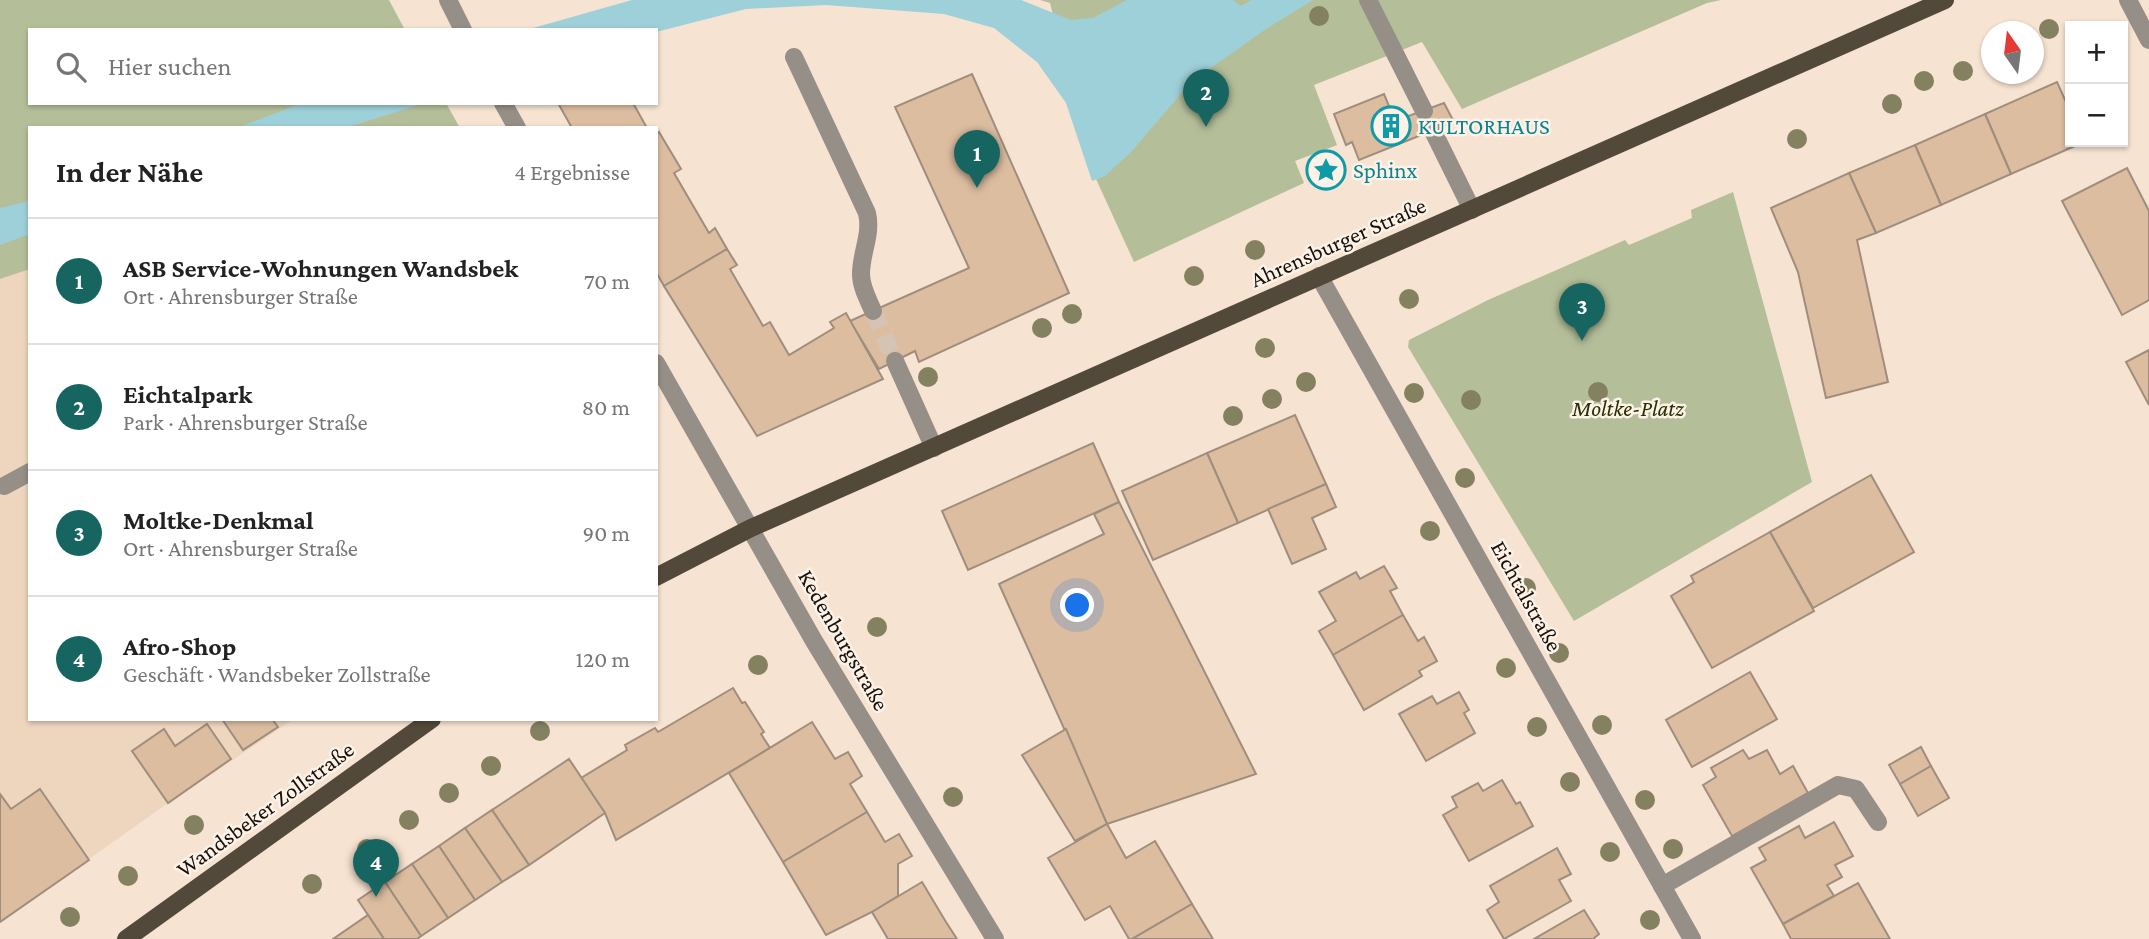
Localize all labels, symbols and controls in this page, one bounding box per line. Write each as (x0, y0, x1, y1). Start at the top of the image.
north arrow (1981, 21, 2044, 84)
map controls (2065, 21, 2128, 147)
button: + (2065, 21, 2128, 84)
search box (28, 28, 658, 105)
icon: search (52, 48, 90, 86)
text: Hier suchen (108, 52, 231, 81)
pin: 2 (1183, 69, 1229, 127)
button: − (2065, 84, 2128, 147)
building icon: KULTORHAUS (1370, 105, 1412, 147)
place label: KULTORHAUS (1418, 113, 1550, 139)
pin: 1 (954, 130, 1000, 188)
place icon: Sphinx (1305, 149, 1347, 191)
text: In der Nähe (56, 155, 203, 188)
place label: Sphinx (1353, 157, 1418, 183)
text: 4 Ergebnisse (514, 159, 630, 185)
street label: Ahrensburger Straße (1246, 192, 1430, 292)
text: ASB Service-Wohnungen Wandsbek (123, 254, 518, 283)
text: 1 (75, 268, 83, 294)
text: 70 m (584, 268, 630, 294)
text: Ort · Ahrensburger Straße (123, 283, 358, 309)
pin: 3 (1559, 283, 1605, 341)
text: Eichtalpark (123, 380, 252, 409)
text: 2 (73, 394, 85, 420)
text: 80 m (582, 394, 630, 420)
park label: Moltke-Platz (1571, 395, 1684, 421)
text: Park · Ahrensburger Straße (123, 409, 368, 435)
text: Moltke-Denkmal (123, 506, 314, 535)
text: 3 (73, 520, 85, 546)
text: 90 m (583, 520, 630, 546)
text: Ort · Ahrensburger Straße (123, 535, 358, 561)
street label: Eichtalstraße (1486, 536, 1568, 656)
street label: Kedenburgstraße (793, 565, 895, 715)
your location (1060, 588, 1094, 622)
text: Afro-Shop (123, 632, 236, 661)
text: 4 (73, 646, 85, 672)
text: 120 m (576, 646, 630, 672)
text: Geschäft · Wandsbeker Zollstraße (123, 661, 431, 687)
street label: Wandsbeker Zollstraße (171, 736, 359, 882)
pin: 4 (353, 839, 399, 897)

